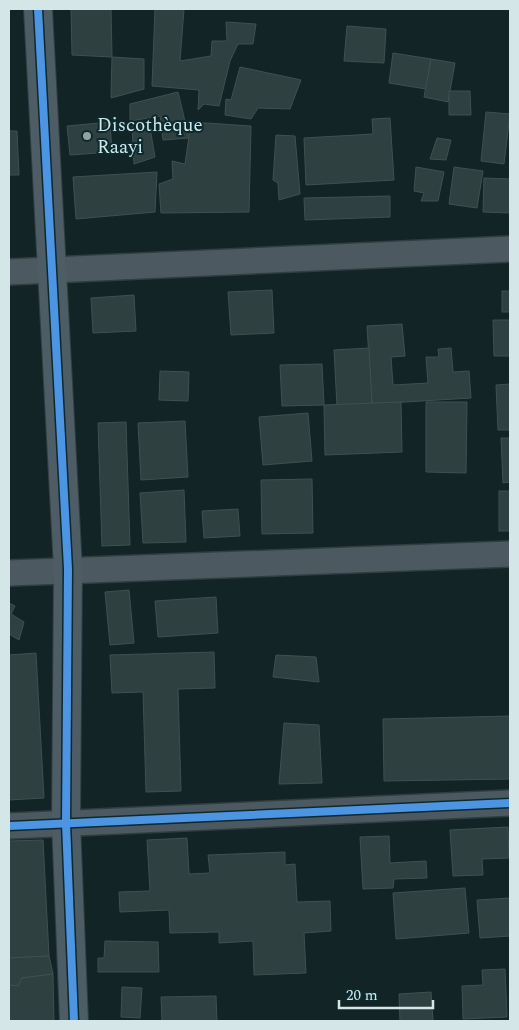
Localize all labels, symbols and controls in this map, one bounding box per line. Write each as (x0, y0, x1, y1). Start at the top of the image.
place label: Discothèque Raayi (97, 111, 203, 162)
marker: Discothèque Raayi (81, 130, 93, 142)
scale bar (339, 978, 433, 1010)
text: 20 m (346, 984, 378, 1007)

